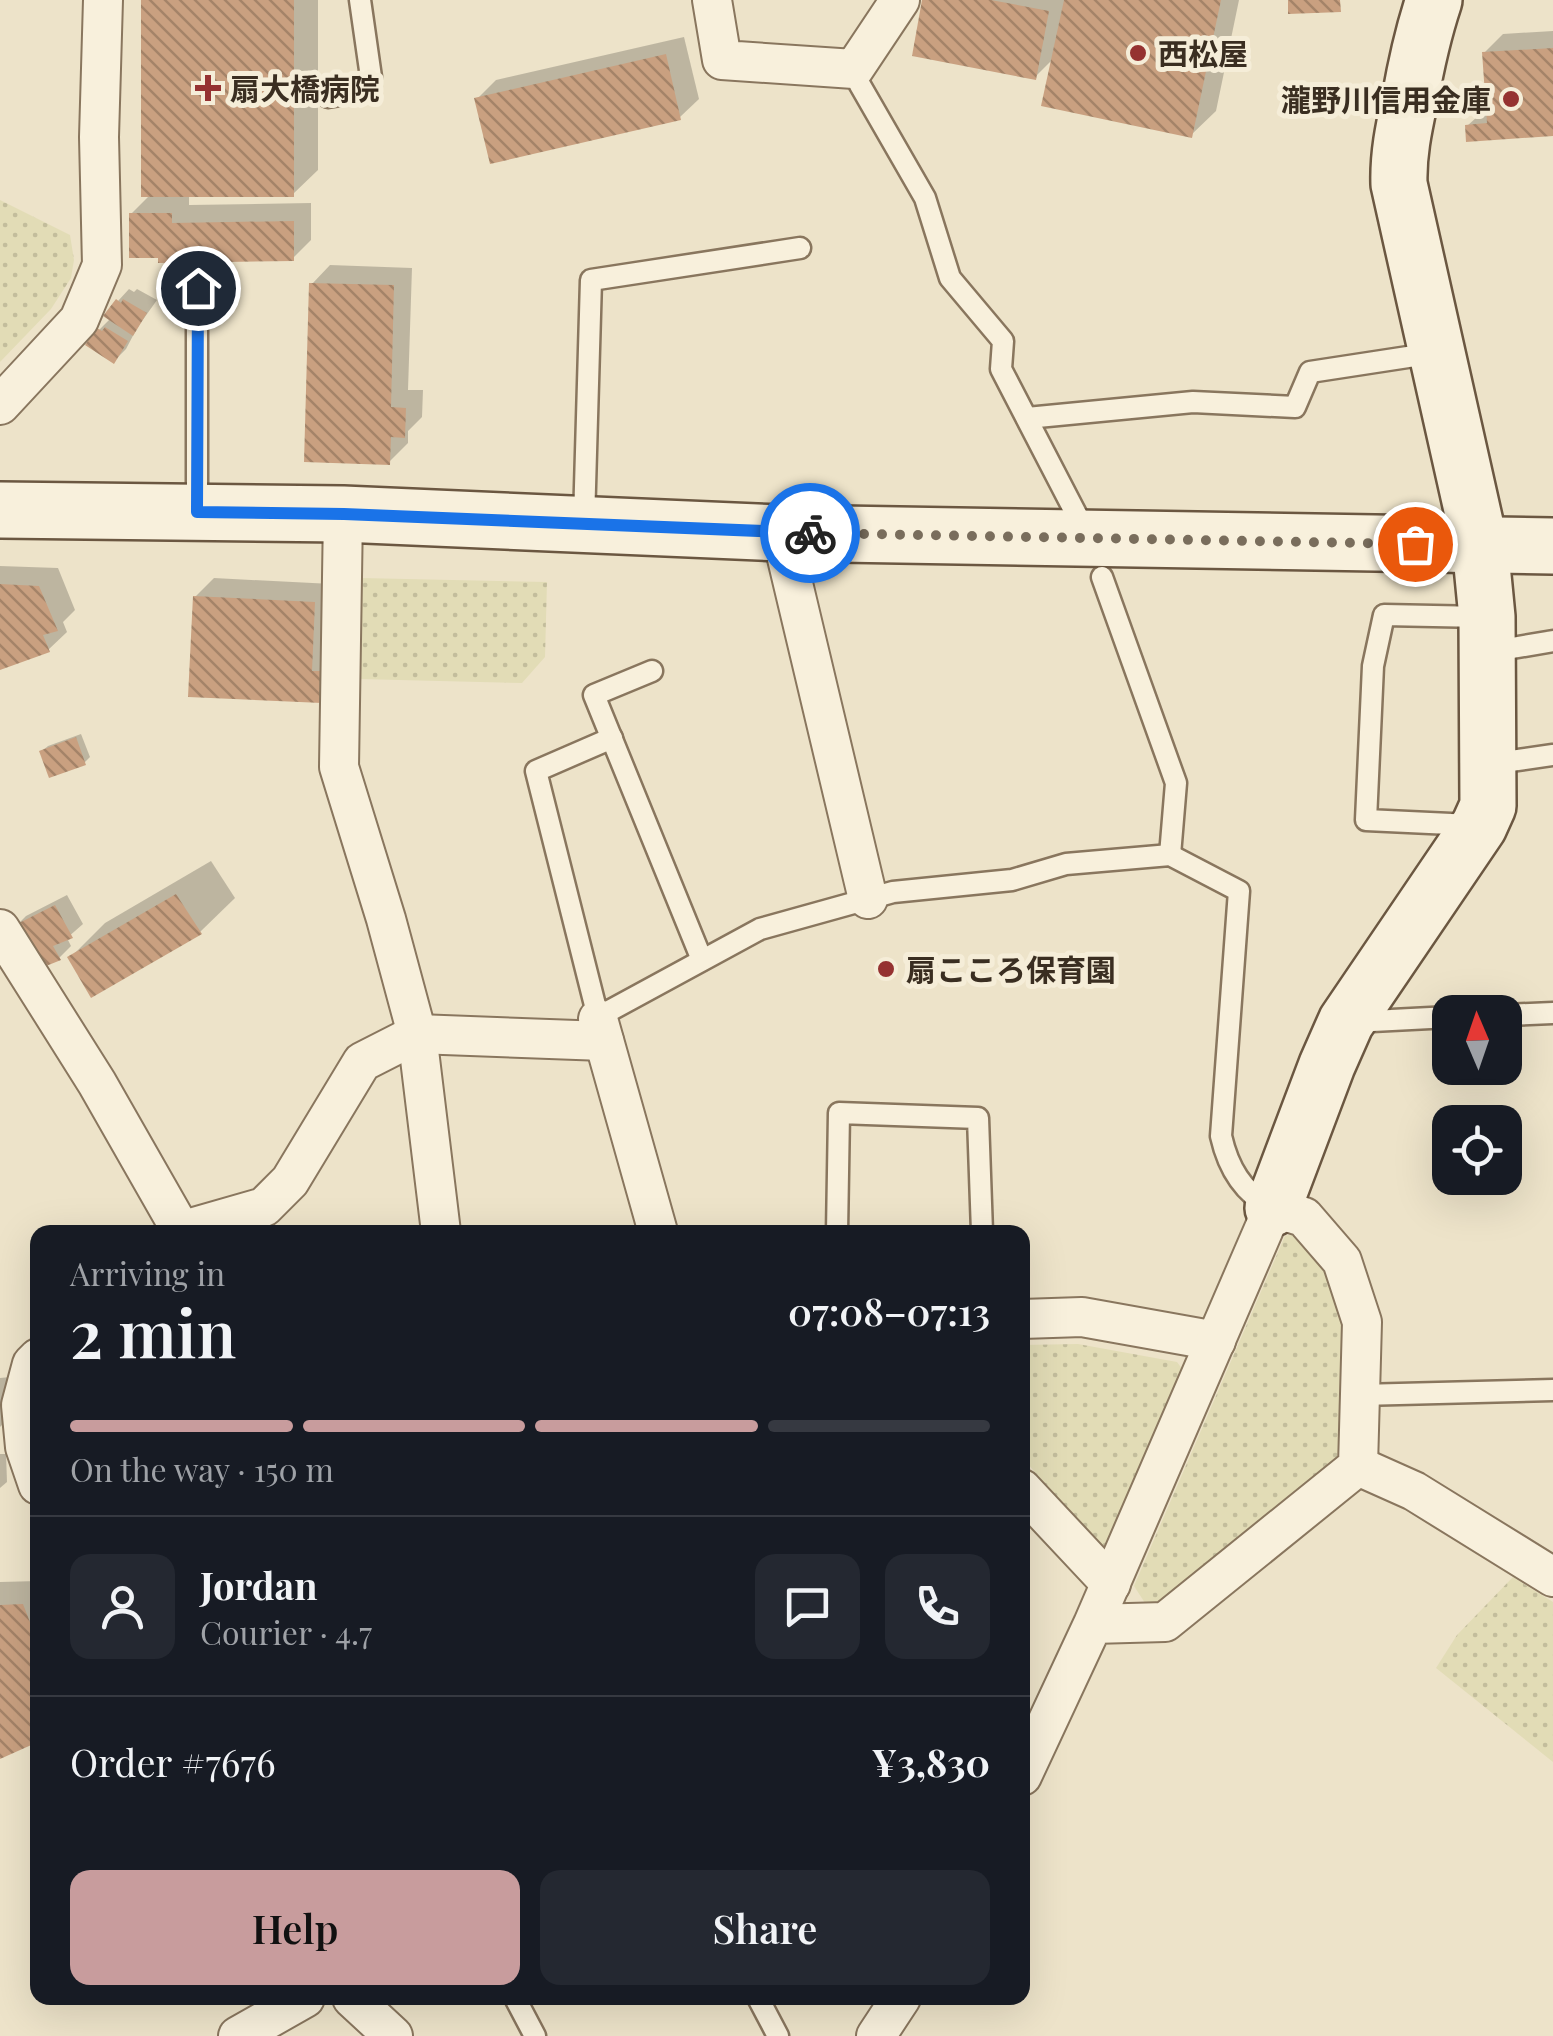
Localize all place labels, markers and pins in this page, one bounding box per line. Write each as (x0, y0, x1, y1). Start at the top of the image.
place label: 西松屋 (1158, 33, 1248, 73)
marker: 西松屋 (1127, 42, 1149, 64)
place label: 扇大橋病院 (230, 68, 380, 108)
marker: 扇大橋病院 (195, 75, 221, 101)
place label: 瀧野川信用金庫 (1281, 79, 1491, 119)
marker: 瀧野川信用金庫 (1500, 88, 1522, 110)
pin (156, 246, 241, 331)
pin (1373, 502, 1458, 587)
place label: 扇こころ保育園 (906, 949, 1116, 989)
marker: 扇こころ保育園 (875, 958, 897, 980)

